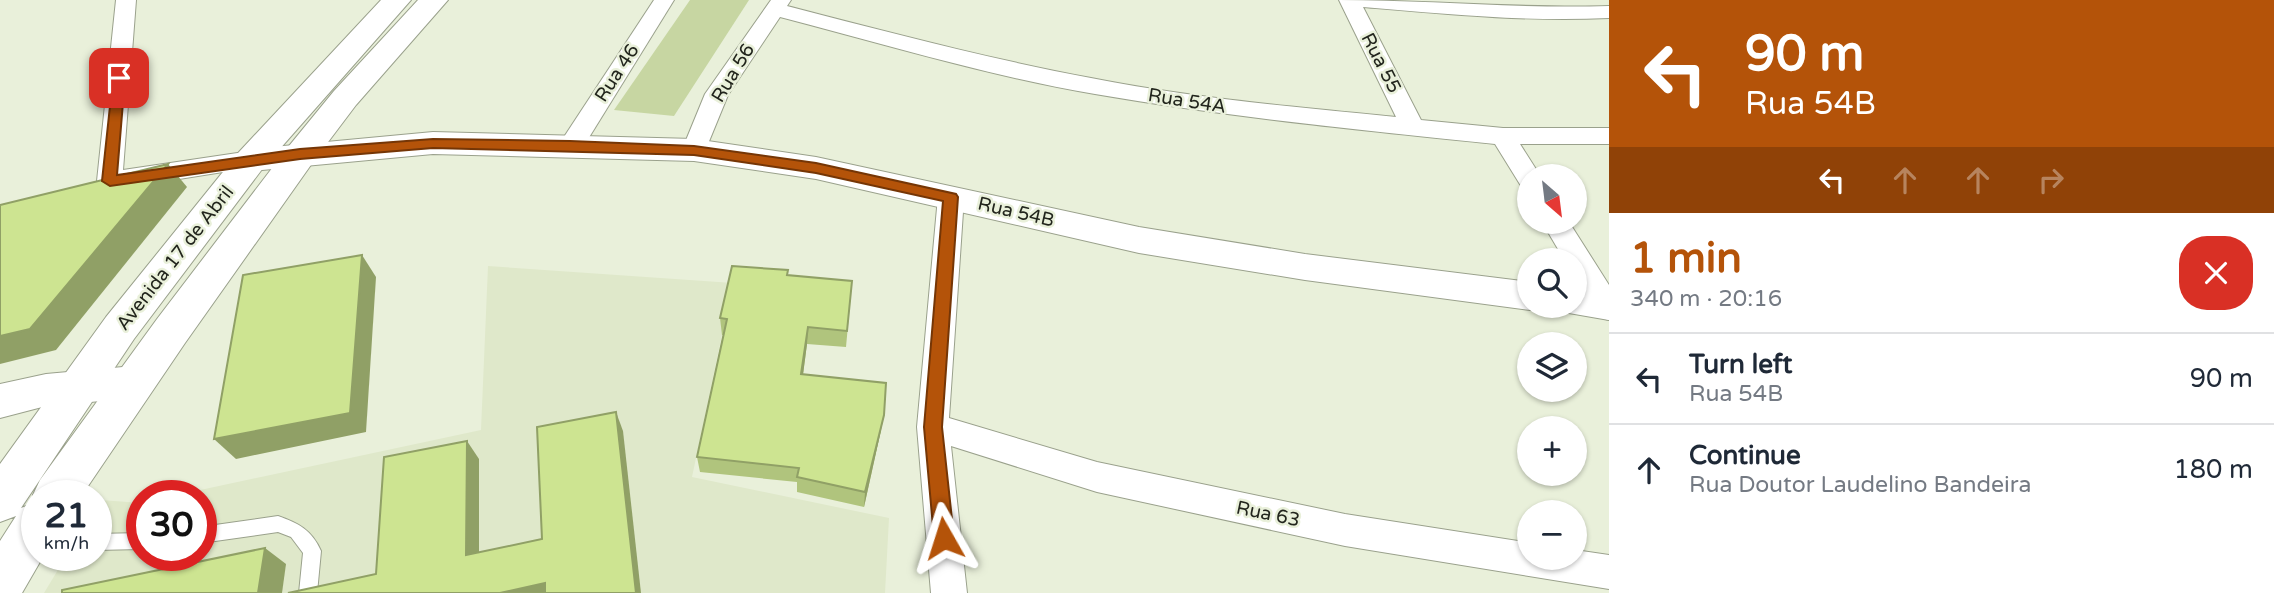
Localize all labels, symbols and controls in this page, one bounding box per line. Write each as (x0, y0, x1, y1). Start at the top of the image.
text: 90 m (1745, 25, 1864, 84)
icon: left (1630, 28, 1721, 119)
street label: Rua 55 (1357, 29, 1405, 97)
street label: Rua 46 (590, 40, 644, 106)
street label: Rua 56 (707, 40, 759, 106)
pin (89, 48, 149, 108)
icon: arrive (100, 59, 138, 97)
street label: Rua 54A (1146, 84, 1228, 118)
text: Rua 54B (1745, 85, 1876, 123)
icon: left (1813, 161, 1851, 199)
icon: ahead (1886, 161, 1924, 199)
icon: ahead (1959, 161, 1997, 199)
icon: right (2032, 161, 2070, 199)
north arrow (1517, 164, 1587, 234)
map controls (1517, 164, 1587, 570)
street label: Avenida 17 de Abril (112, 181, 238, 335)
street label: Rua 54B (976, 193, 1056, 231)
text: 1 min (1630, 233, 1742, 284)
button: close (2179, 236, 2253, 310)
button: search (1517, 248, 1587, 318)
text: 340 m · 20:16 (1630, 285, 1782, 313)
button: layers (1517, 332, 1587, 402)
text: Turn left (1689, 349, 1792, 380)
icon: left (1630, 360, 1668, 398)
text: 90 m (2190, 363, 2253, 394)
text: Rua 54B (1689, 380, 1783, 408)
button: + (1517, 416, 1587, 486)
text: Continue (1689, 440, 1801, 471)
icon: ahead (1630, 451, 1668, 489)
text: 180 m (2173, 454, 2253, 485)
text: Rua Doutor Laudelino Bandeira (1689, 471, 2031, 499)
speed limit sign: 30 (126, 480, 217, 571)
text: 21 (45, 495, 88, 537)
street label: Rua 63 (1234, 497, 1302, 531)
button: − (1517, 500, 1587, 570)
position arrow (907, 501, 981, 575)
text: km/h (44, 532, 89, 554)

